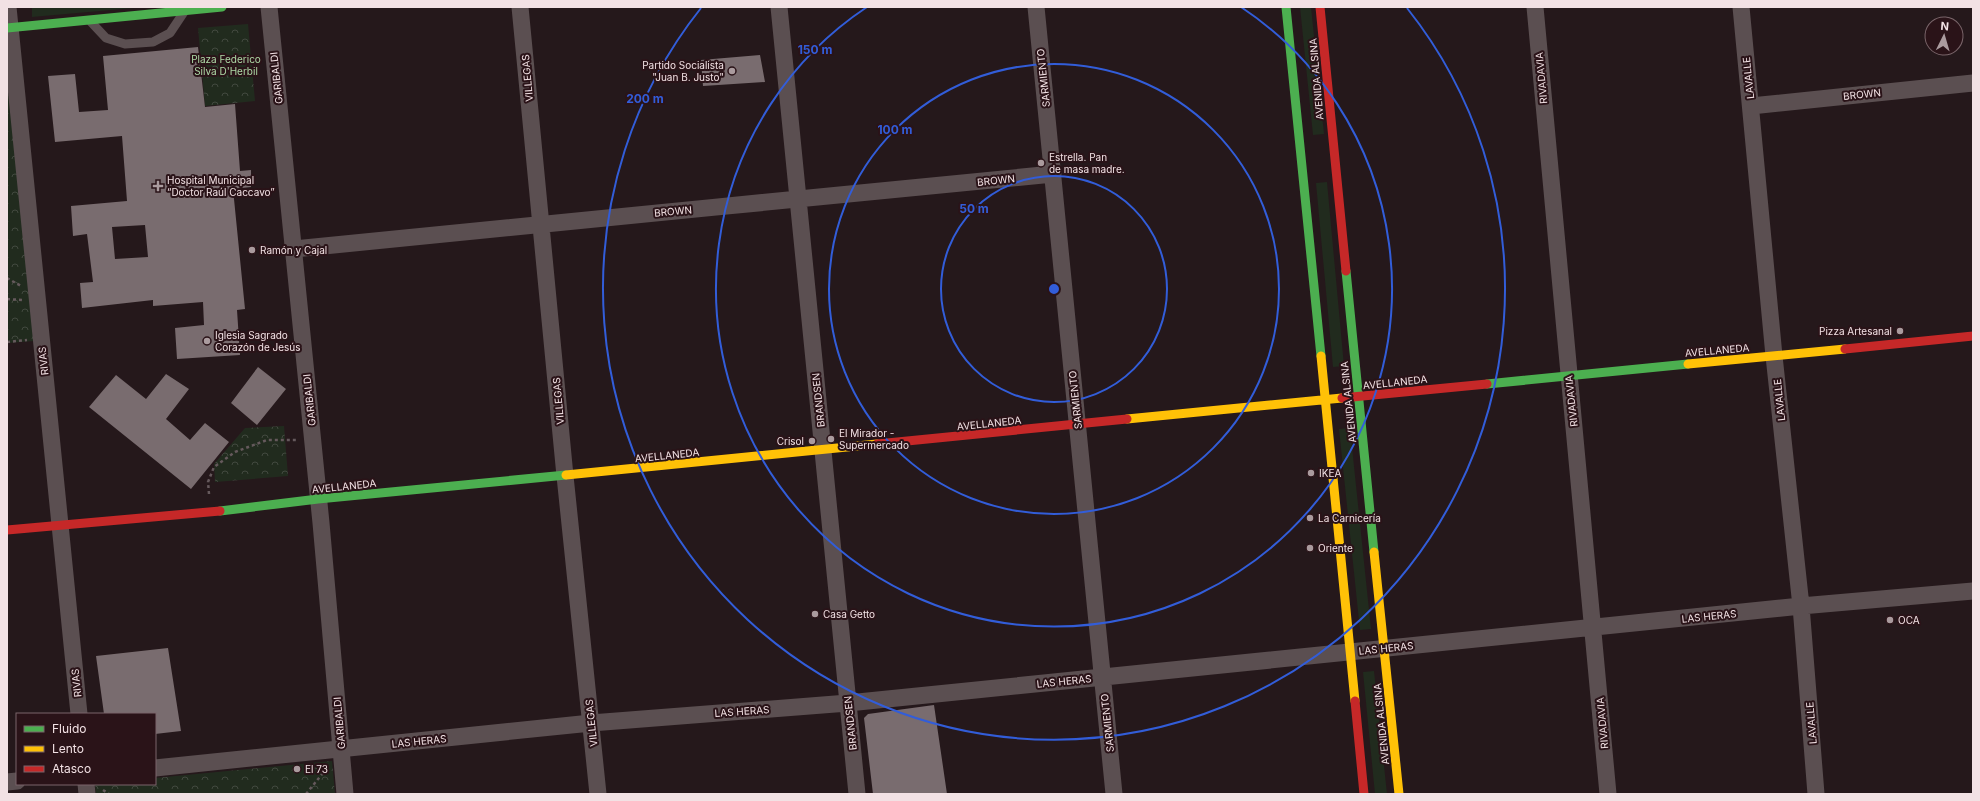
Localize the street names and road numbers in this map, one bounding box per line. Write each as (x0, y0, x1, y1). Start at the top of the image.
street label: AVENIDA ALSINA (1306, 38, 1326, 120)
street label: SARMIENTO (1034, 48, 1052, 108)
street label: GARIBALDI (267, 51, 285, 105)
street label: RIVADAVIA (1533, 52, 1549, 104)
street label: VILLEGAS (519, 54, 535, 102)
street label: LAVALLE (1740, 56, 1756, 100)
street label: BROWN (1842, 86, 1882, 102)
street label: BROWN (976, 172, 1016, 188)
street label: BROWN (654, 203, 692, 219)
street label: AVELLANEDA (1684, 341, 1750, 359)
street label: RIVAS (36, 346, 50, 376)
street label: AVENIDA ALSINA (1338, 360, 1358, 443)
street label: SARMIENTO (1066, 370, 1084, 430)
street label: BRANDSEN (809, 372, 827, 428)
street label: GARIBALDI (300, 373, 318, 427)
street label: AVELLANEDA (1362, 373, 1428, 391)
street label: RIVADAVIA (1562, 375, 1580, 427)
street label: VILLEGAS (550, 377, 566, 425)
street label: LAVALLE (1771, 378, 1787, 422)
street label: AVELLANEDA (956, 414, 1022, 432)
street label: AVELLANEDA (634, 446, 700, 464)
street label: AVELLANEDA (311, 477, 377, 495)
street label: LAS HERAS (1681, 607, 1737, 625)
street label: LAS HERAS (1358, 639, 1414, 657)
street label: RIVAS (69, 668, 83, 698)
street label: LAS HERAS (1036, 672, 1092, 690)
street label: AVENIDA ALSINA (1371, 682, 1391, 765)
street label: SARMIENTO (1098, 693, 1116, 753)
street label: BRANDSEN (841, 695, 859, 751)
street label: GARIBALDI (331, 696, 347, 750)
street label: RIVADAVIA (1594, 697, 1610, 749)
street label: VILLEGAS (583, 699, 599, 747)
street label: LAVALLE (1803, 701, 1819, 745)
street label: LAS HERAS (714, 703, 770, 719)
street label: LAS HERAS (391, 732, 447, 750)

